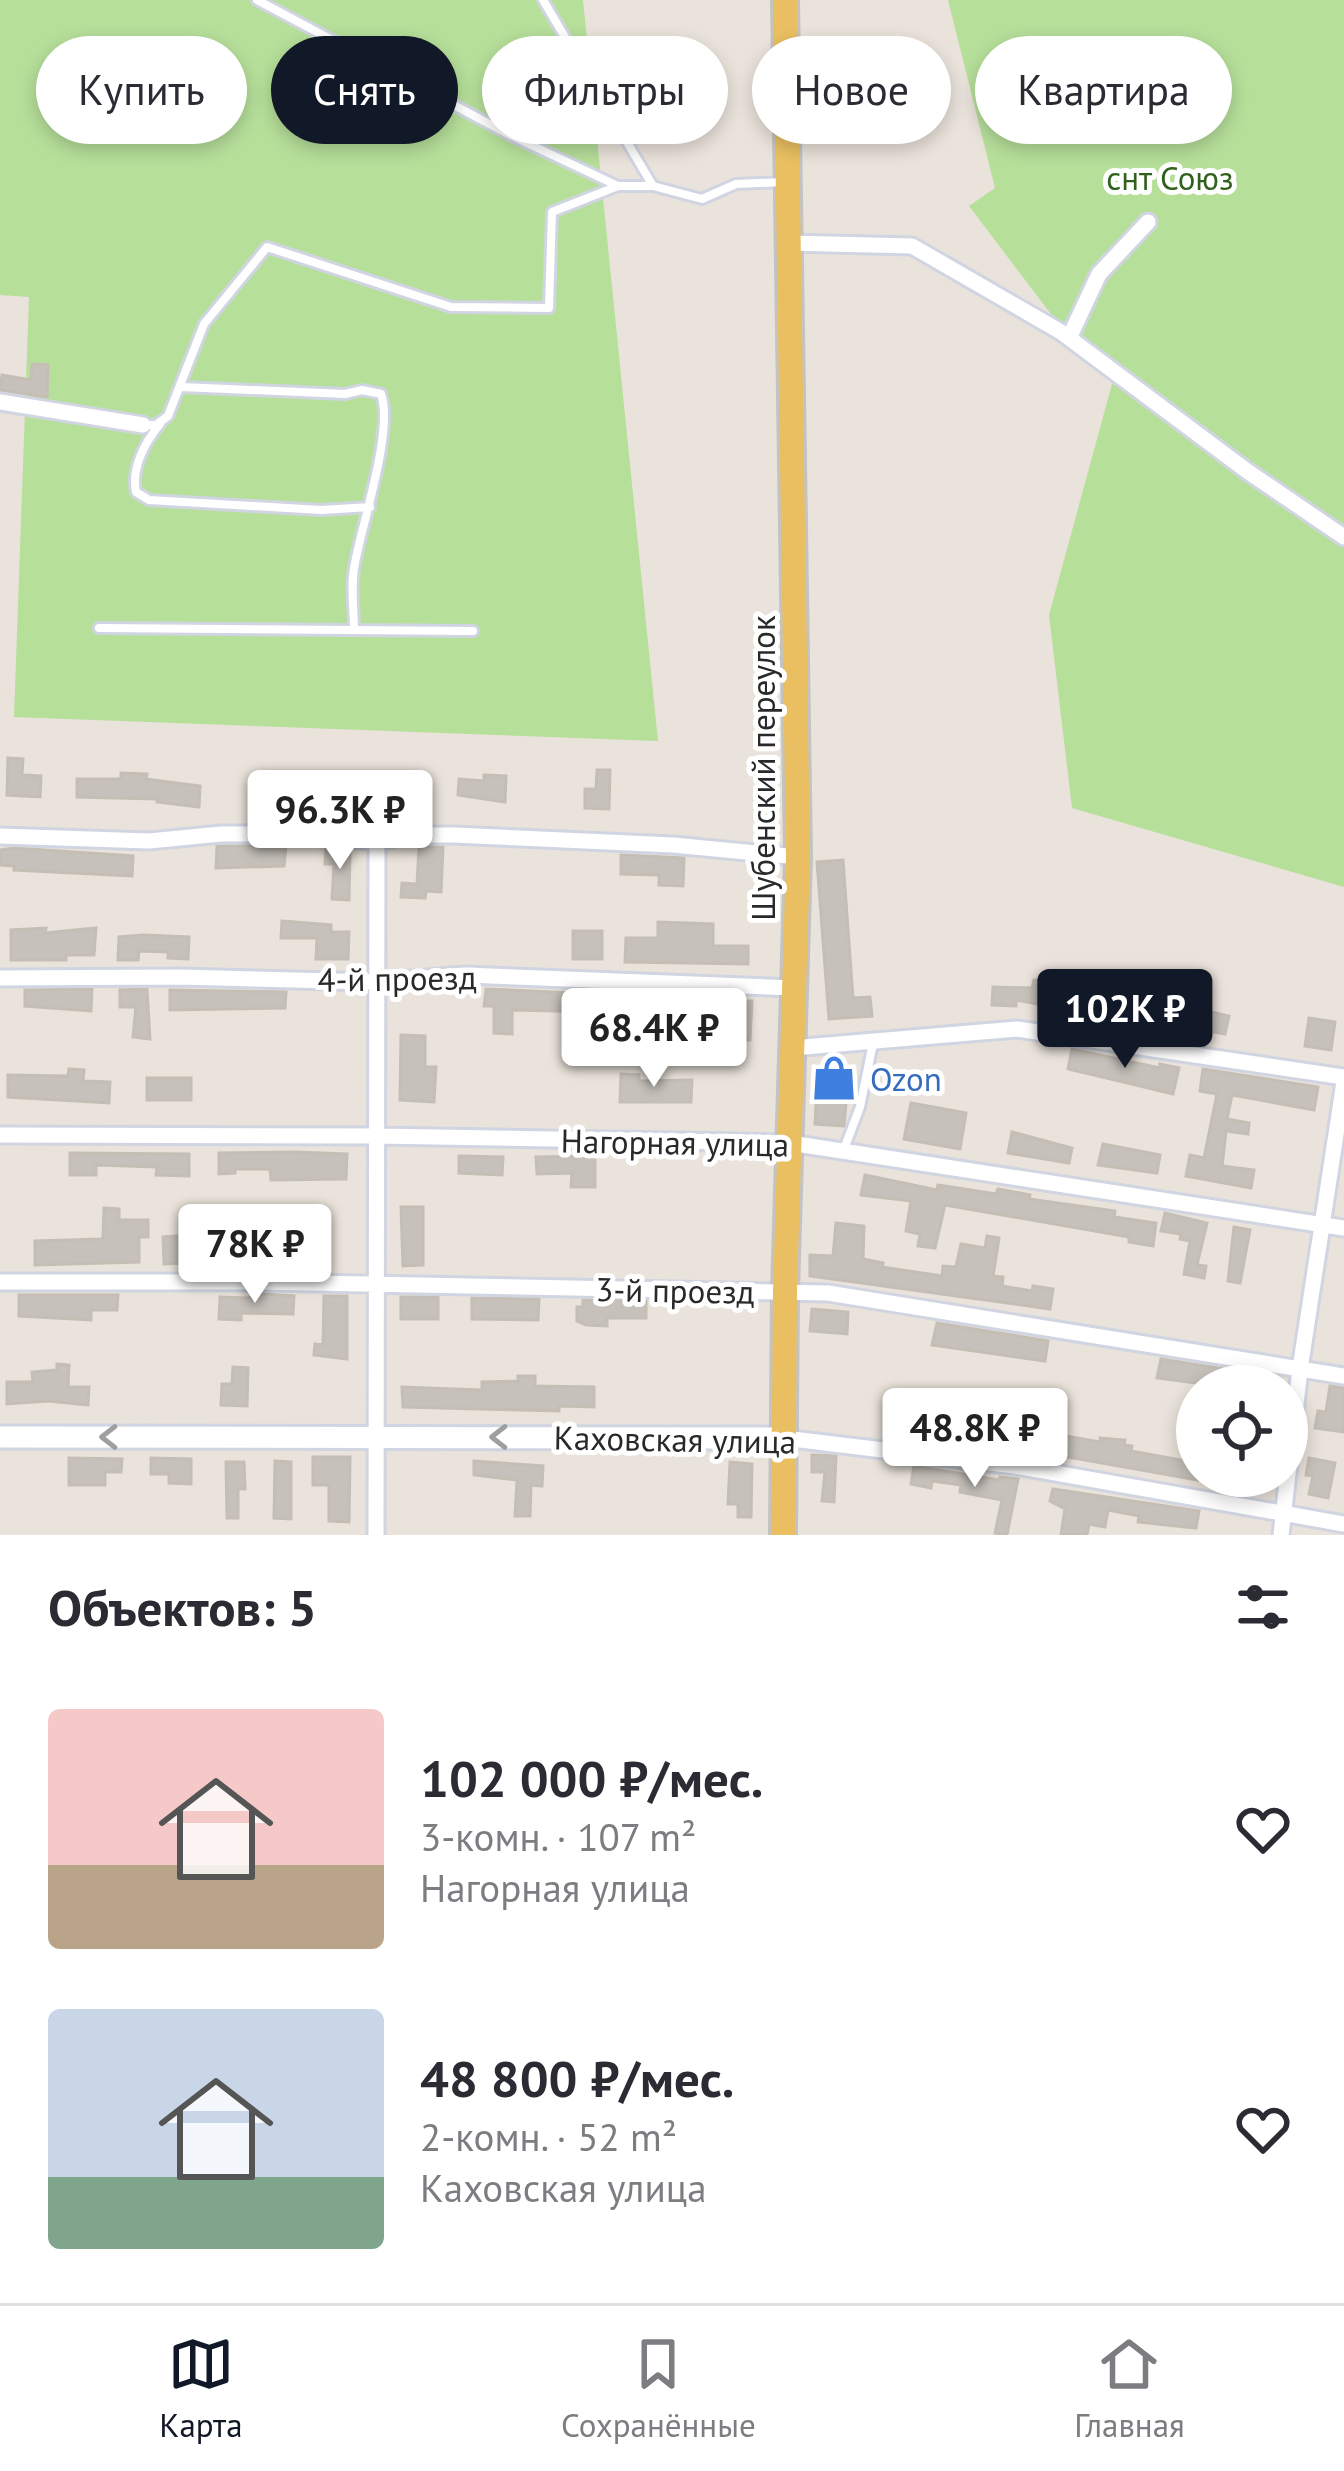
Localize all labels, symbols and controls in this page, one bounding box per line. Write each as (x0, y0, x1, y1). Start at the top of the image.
chip: Купить (36, 36, 247, 144)
chip: Снять (271, 36, 458, 144)
chip: Фильтры (482, 36, 728, 144)
chip: Новое (752, 36, 951, 144)
chip: Квартира (975, 36, 1232, 144)
park label: снт Союз (1106, 156, 1234, 199)
street label: Шубенский переулок (741, 615, 784, 921)
pin: 96.3K ₽ (229, 770, 451, 872)
text: 96.3K ₽ (275, 783, 405, 834)
street label: 4-й проезд (317, 955, 477, 1001)
pin: 102K ₽ (1027, 969, 1223, 1071)
text: 102K ₽ (1064, 982, 1186, 1033)
pin: 68.4K ₽ (543, 988, 765, 1090)
text: 68.4K ₽ (589, 1001, 719, 1052)
shop icon: Ozon (809, 1053, 859, 1103)
place label: Ozon (870, 1057, 942, 1100)
street label: Нагорная улица (560, 1119, 790, 1165)
pin: 78K ₽ (171, 1204, 339, 1306)
text: 78K ₽ (205, 1217, 305, 1268)
street label: 3-й проезд (595, 1267, 755, 1313)
map controls (1176, 1365, 1308, 1497)
button: locate (1176, 1365, 1308, 1497)
pin: 48.8K ₽ (864, 1388, 1086, 1490)
text: 48.8K ₽ (910, 1401, 1040, 1452)
street label: Каховская улица (553, 1415, 797, 1463)
one-way arrow (99, 1424, 117, 1450)
one-way arrow (489, 1424, 508, 1450)
text: Объектов: 5 (48, 1574, 317, 1640)
icon: filters (1230, 1574, 1296, 1640)
text: 102 000 ₽/мес. (420, 1745, 763, 1811)
icon: home (144, 1757, 288, 1901)
icon: heart (1230, 1796, 1296, 1862)
text: 3-комн. · 107 m² (420, 1811, 696, 1862)
text: Нагорная улица (420, 1862, 690, 1913)
text: 48 800 ₽/мес. (420, 2045, 734, 2111)
icon: home (144, 2057, 288, 2201)
icon: heart (1230, 2096, 1296, 2162)
text: 2-комн. · 52 m² (420, 2111, 677, 2162)
text: Каховская улица (420, 2162, 707, 2213)
tab: Карта (159, 2331, 243, 2446)
tab: Сохранённые (561, 2331, 756, 2446)
tab: Главная (1074, 2331, 1185, 2446)

